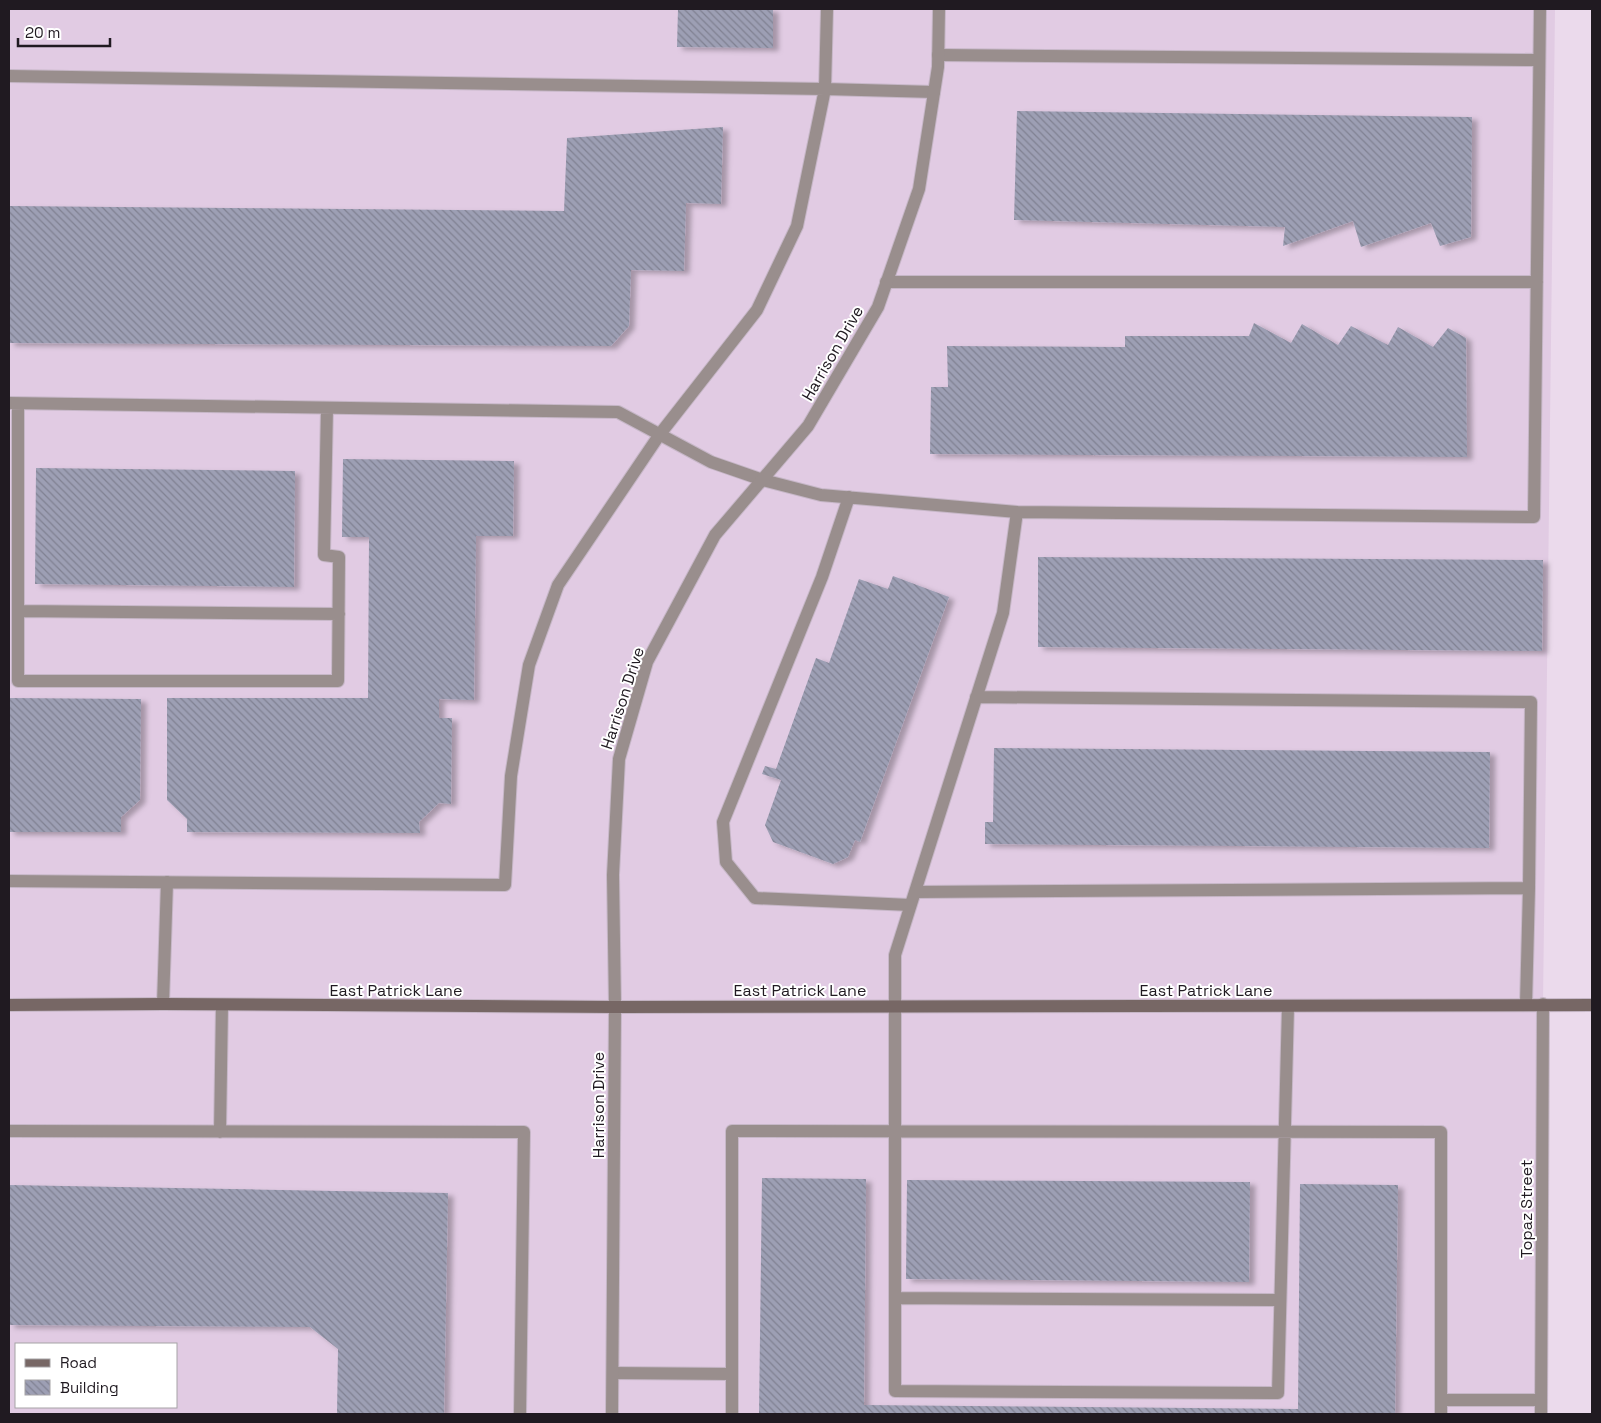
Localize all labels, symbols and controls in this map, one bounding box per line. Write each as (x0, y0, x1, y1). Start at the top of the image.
scale bar (18, 15, 110, 47)
text: 20 m (25, 23, 60, 42)
street label: Harrison Drive (797, 302, 868, 405)
street label: Harrison Drive (596, 644, 649, 752)
street label: East Patrick Lane (330, 980, 462, 1001)
street label: East Patrick Lane (734, 980, 866, 1001)
street label: East Patrick Lane (1140, 980, 1272, 1001)
street label: Harrison Drive (588, 1052, 609, 1158)
street label: Topaz Street (1516, 1160, 1537, 1258)
legend (15, 1343, 178, 1408)
text: Road (60, 1353, 97, 1372)
text: Building (60, 1378, 119, 1397)

